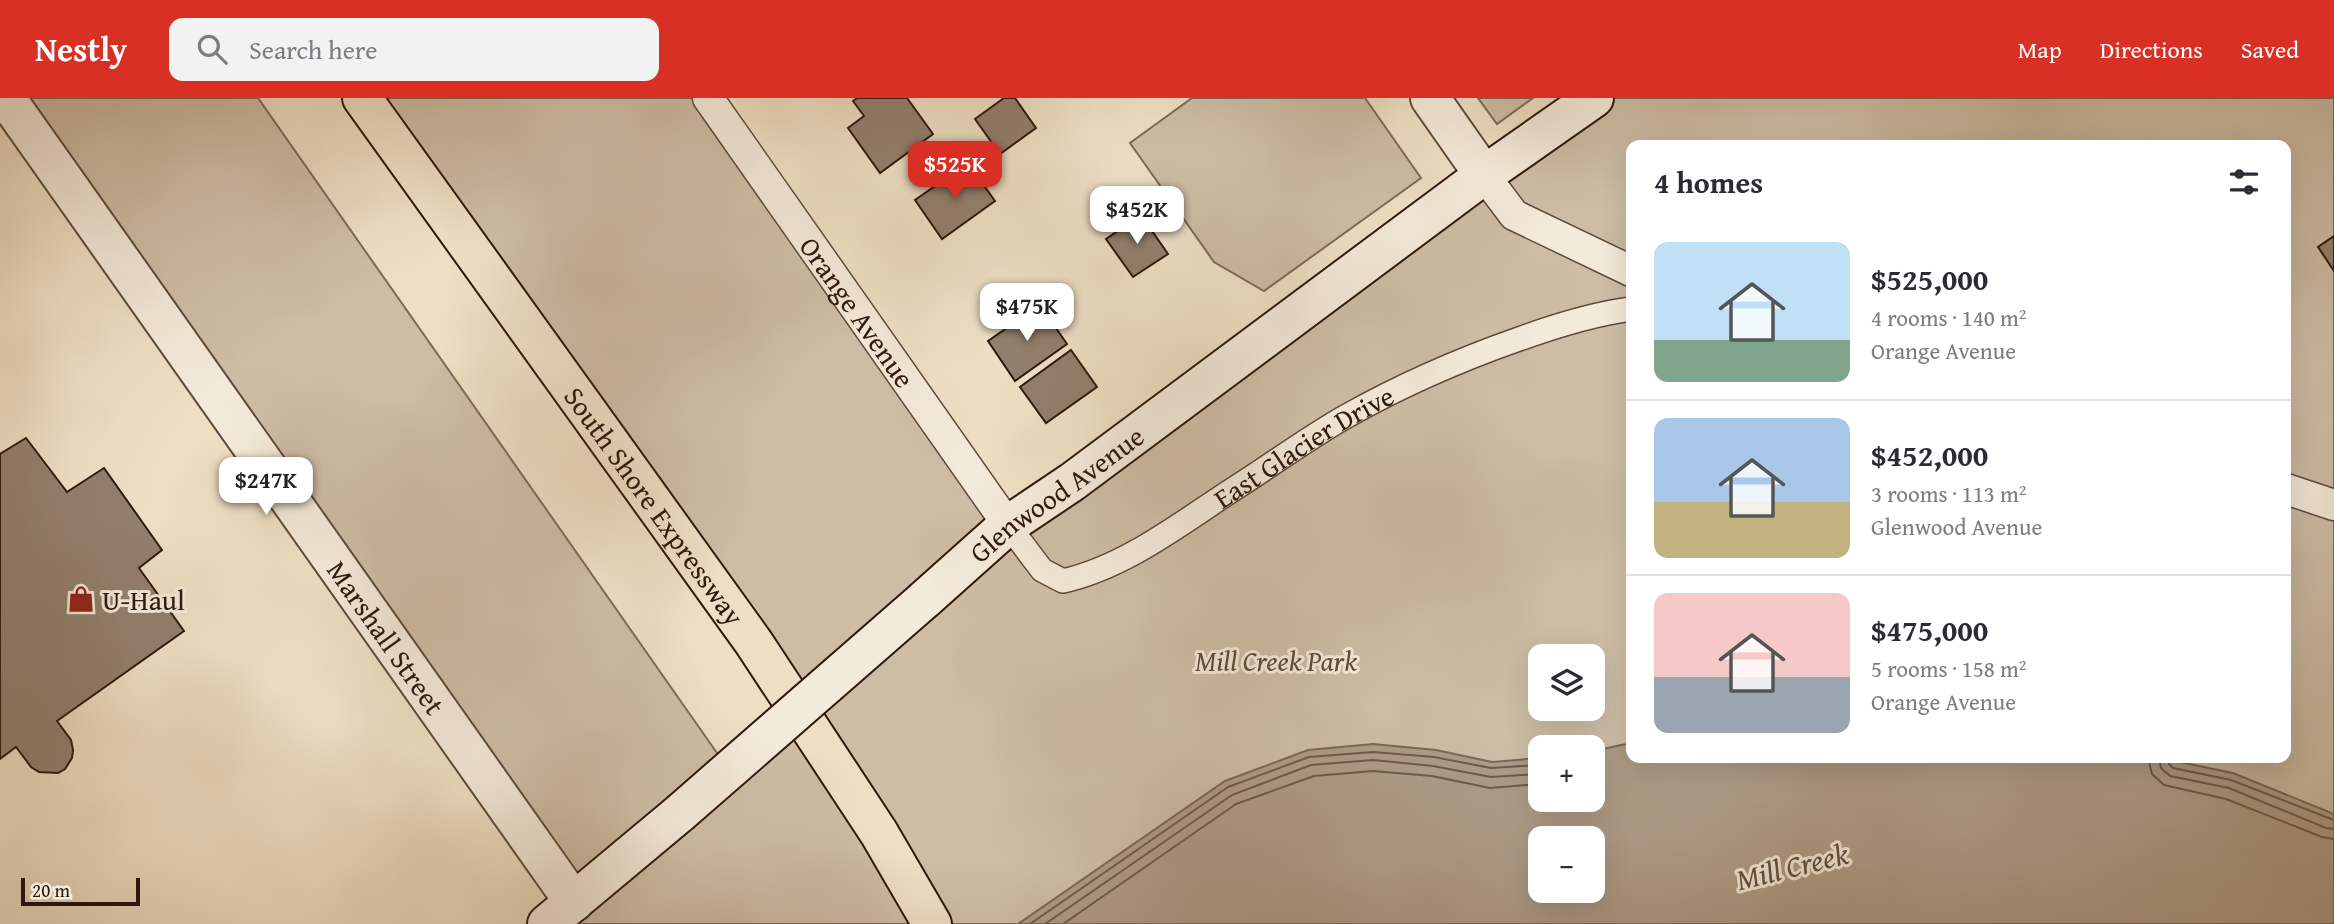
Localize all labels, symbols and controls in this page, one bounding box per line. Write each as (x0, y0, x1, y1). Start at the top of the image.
search box (169, 18, 659, 81)
text: Nestly (35, 25, 127, 73)
icon: search (193, 30, 231, 68)
text: Search here (249, 30, 377, 69)
text: Map (2018, 32, 2062, 67)
text: Directions (2100, 32, 2203, 67)
text: Saved (2241, 32, 2299, 67)
pin: $525K (906, 141, 1004, 201)
text: $525K (924, 147, 986, 180)
text: 4 homes (1654, 160, 1763, 204)
icon: filters (2225, 163, 2263, 201)
pin: $452K (1088, 186, 1186, 246)
text: $452K (1106, 192, 1168, 225)
street label: Orange Avenue (791, 228, 926, 396)
text: $525,000 (1871, 257, 1988, 301)
icon: home (1710, 270, 1794, 354)
pin: $475K (978, 284, 1076, 343)
text: $475K (996, 289, 1058, 322)
text: 4 rooms · 140 m² (1871, 301, 2026, 334)
text: Orange Avenue (1871, 334, 2016, 367)
street label: East Glacier Drive (1205, 374, 1401, 518)
street label: South Shore Expressway (555, 378, 755, 634)
street label: Glenwood Avenue (959, 415, 1152, 572)
text: $452,000 (1871, 433, 1988, 477)
icon: home (1710, 446, 1794, 530)
pin: $247K (217, 458, 315, 517)
text: $247K (235, 463, 297, 496)
text: 3 rooms · 113 m² (1871, 477, 2026, 510)
text: Glenwood Avenue (1871, 510, 2042, 543)
street label: Marshall Street (318, 551, 456, 723)
place label: U-Haul (102, 579, 185, 620)
shop icon: U-Haul (66, 584, 96, 614)
text: $475,000 (1871, 608, 1988, 652)
icon: home (1710, 621, 1794, 705)
park label: Mill Creek Park (1195, 640, 1357, 681)
map controls (1528, 644, 1605, 903)
button: layers (1528, 644, 1605, 721)
text: 5 rooms · 158 m² (1871, 652, 2026, 685)
text: Orange Avenue (1871, 685, 2016, 718)
button: + (1528, 735, 1605, 812)
button: − (1528, 826, 1605, 903)
water label: Mill Creek (1731, 831, 1853, 901)
scale bar (21, 875, 140, 907)
text: 20 m (32, 876, 70, 904)

